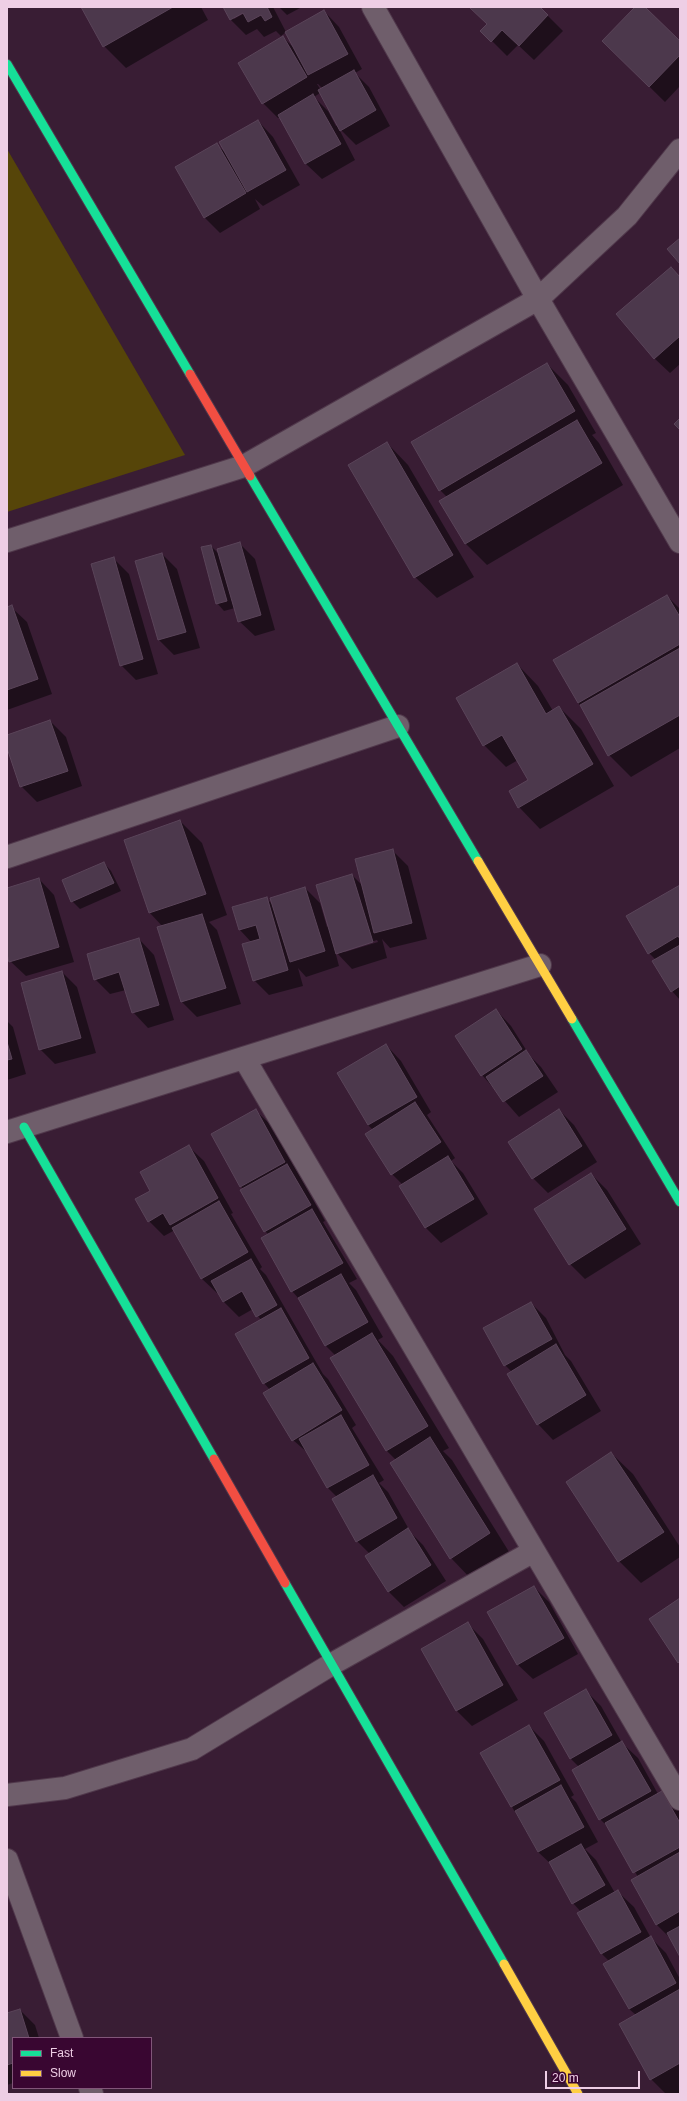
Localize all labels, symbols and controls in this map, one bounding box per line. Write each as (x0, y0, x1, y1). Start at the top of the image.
legend (12, 2037, 152, 2089)
text: Fast (50, 2046, 73, 2060)
scale bar (547, 2063, 642, 2089)
text: Slow (50, 2066, 76, 2080)
text: 20 m (552, 2071, 579, 2085)

